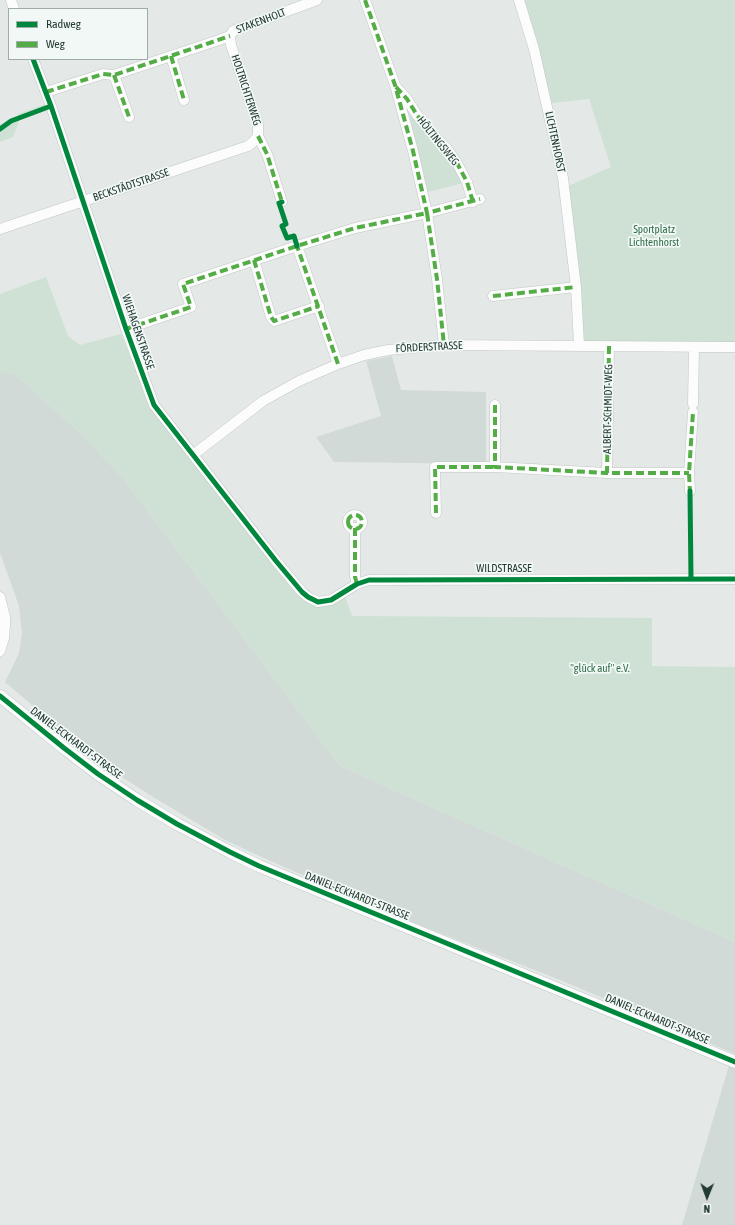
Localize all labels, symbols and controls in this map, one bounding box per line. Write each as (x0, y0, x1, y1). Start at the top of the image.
street label: STAKENHOLT (234, 6, 288, 36)
legend (8, 8, 148, 60)
text: Radweg (46, 17, 81, 31)
text: Weg (46, 37, 65, 51)
street label: HOLTRICHTERWEG (228, 53, 264, 127)
street label: LICHTENHORST (542, 110, 568, 174)
street label: HÖLTINGSWEG (414, 114, 462, 168)
street label: BECKSTÄDTSTRASSE (91, 166, 171, 204)
park label: Sportplatz Lichtenhorst (629, 223, 679, 249)
street label: WIEHAGENSTRASSE (119, 293, 157, 371)
street label: FÖRDERSTRASSE (395, 339, 463, 355)
street label: ALBERT-SCHMIDT-WEG (601, 364, 615, 454)
street label: WILDSTRASSE (476, 562, 532, 576)
park label: "glück auf" e.V. (570, 662, 630, 676)
street label: DANIEL-ECKHARDT-STRASSE (27, 704, 125, 782)
street label: DANIEL-ECKHARDT-STRASSE (303, 869, 411, 923)
street label: DANIEL-ECKHARDT-STRASSE (603, 991, 711, 1047)
north arrow (687, 1177, 727, 1217)
text: N (703, 1203, 710, 1215)

